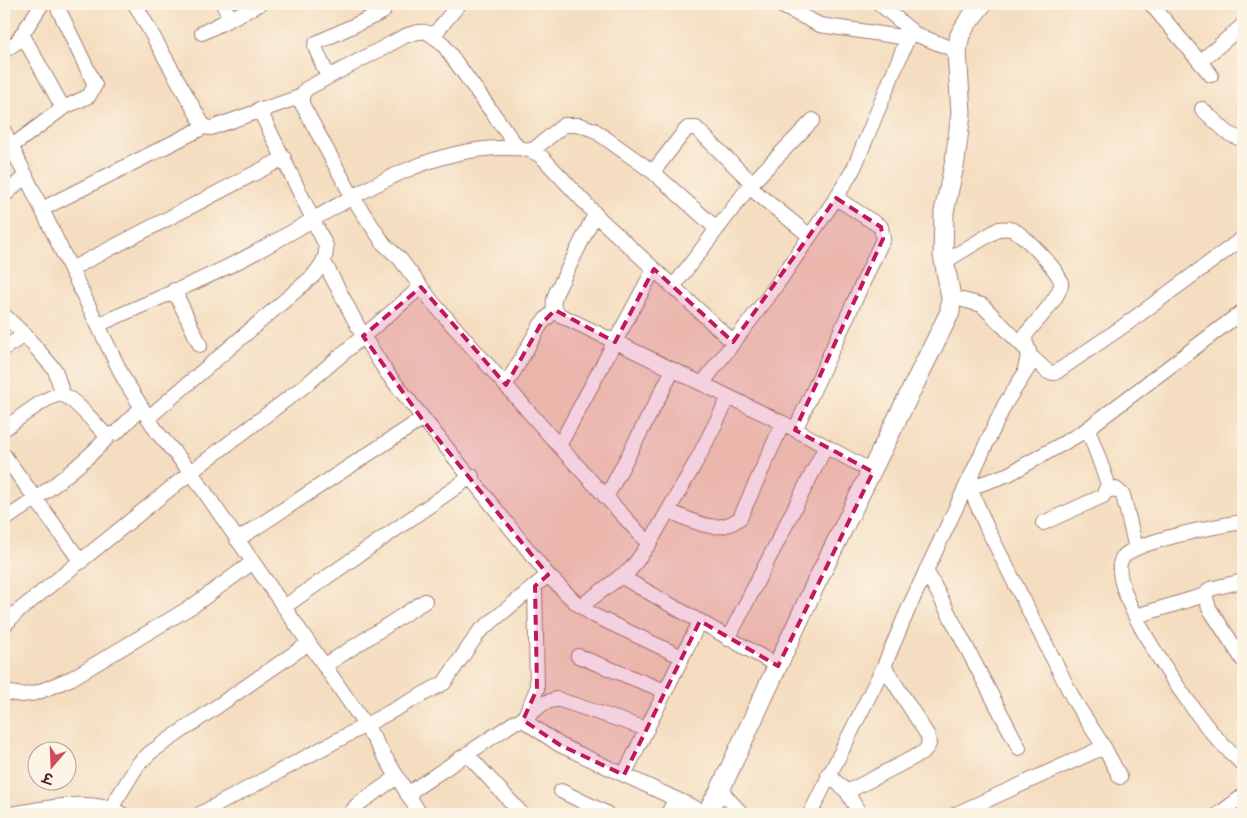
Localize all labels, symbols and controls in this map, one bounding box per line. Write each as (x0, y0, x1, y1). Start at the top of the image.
north arrow (28, 740, 78, 790)
text: उ (39, 766, 58, 789)

